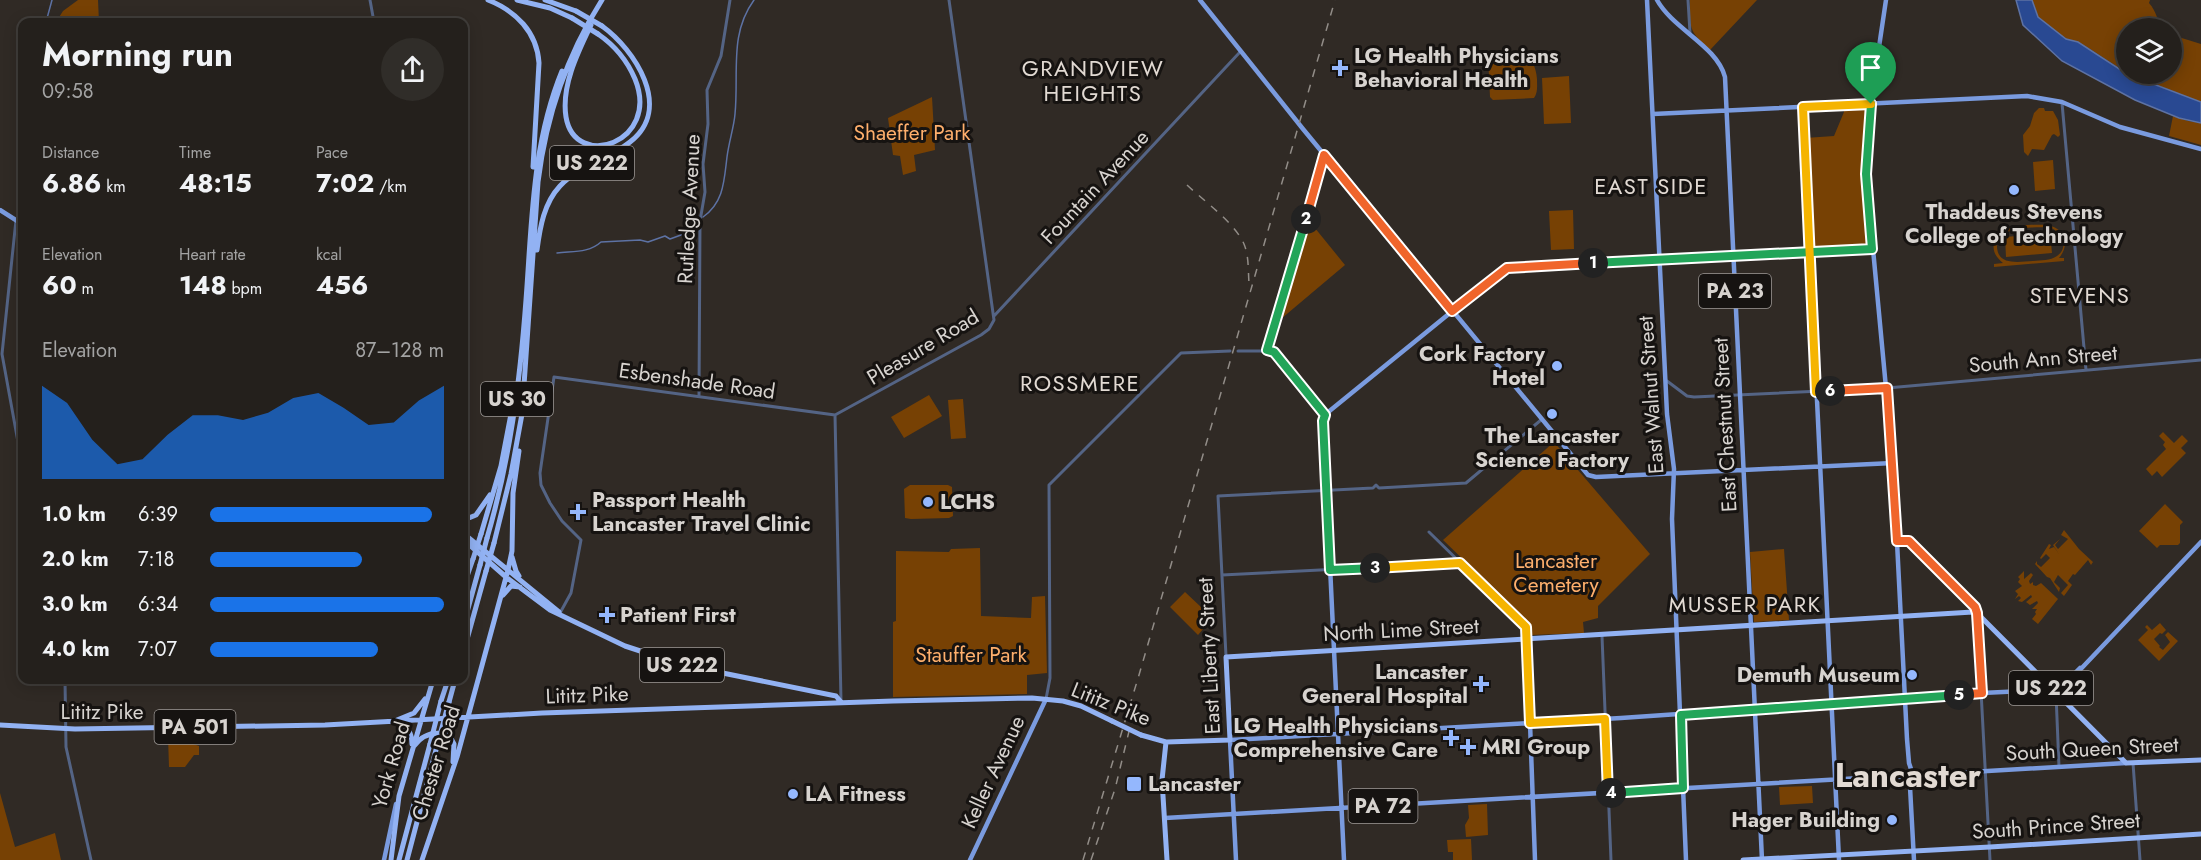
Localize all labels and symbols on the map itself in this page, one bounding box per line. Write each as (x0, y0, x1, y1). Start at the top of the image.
place label: LG Health Physicians Behavioral Health (1354, 41, 1559, 95)
pin (1845, 42, 1896, 104)
district label: GRANDVIEW HEIGHTS (1022, 52, 1164, 109)
marker: LG Health Physicians Behavioral Health (1331, 59, 1349, 77)
park label: Shaeffer Park (853, 118, 971, 148)
street label: Fountain Avenue (1034, 123, 1156, 251)
street label: Rutledge Avenue (670, 133, 708, 285)
road number: US 222 (550, 146, 634, 180)
district label: EAST SIDE (1594, 170, 1708, 202)
marker: Thaddeus Stevens College of Technology (2007, 183, 2021, 197)
place label: Thaddeus Stevens College of Technology (1905, 197, 2124, 251)
pin: 2 (1291, 204, 1321, 234)
pin: 1 (1578, 248, 1608, 278)
road number: PA 23 (1699, 274, 1771, 308)
district label: STEVENS (2030, 279, 2130, 311)
street label: Pleasure Road (861, 302, 985, 392)
street label: East Walnut Street (1631, 315, 1671, 475)
street label: East Chestnut Street (1705, 337, 1745, 513)
street label: South Ann Street (1968, 338, 2118, 380)
place label: Cork Factory Hotel (1419, 339, 1546, 393)
street label: Esbenshade Road (617, 355, 777, 407)
marker: Cork Factory Hotel (1550, 359, 1564, 373)
district label: ROSSMERE (1020, 367, 1140, 399)
pin: 6 (1815, 376, 1845, 406)
road number: US 30 (481, 382, 553, 416)
marker: The Lancaster Science Factory (1545, 407, 1559, 421)
place label: The Lancaster Science Factory (1475, 421, 1630, 475)
place label: Passport Health Lancaster Travel Clinic (592, 485, 811, 539)
place label: LCHS (940, 487, 995, 517)
marker: LCHS (921, 495, 935, 509)
marker: Passport Health Lancaster Travel Clinic (569, 503, 587, 521)
park label: Lancaster Cemetery (1513, 546, 1599, 600)
pin: 3 (1360, 553, 1390, 583)
street label: East Liberty Street (1190, 577, 1228, 735)
district label: MUSSER PARK (1668, 588, 1822, 620)
place label: Patient First (620, 600, 736, 630)
marker: Patient First (598, 606, 616, 624)
street label: North Lime Street (1322, 611, 1480, 649)
park label: Stauffer Park (915, 640, 1027, 670)
road number: US 222 (640, 648, 724, 682)
place label: Lancaster General Hospital (1302, 657, 1468, 711)
place label: Demuth Museum (1737, 660, 1900, 690)
marker: Demuth Museum (1905, 668, 1919, 682)
road number: US 222 (2009, 671, 2093, 705)
street label: Lititz Pike (1067, 675, 1155, 734)
marker: Lancaster General Hospital (1472, 675, 1490, 693)
street label: Lititz Pike (545, 679, 629, 711)
pin: 5 (1944, 680, 1974, 710)
street label: Lititz Pike (60, 697, 144, 727)
street label: Chester Road (404, 702, 468, 824)
road number: PA 501 (154, 710, 236, 744)
street label: Keller Avenue (954, 710, 1032, 833)
place label: LG Health Physicians Comprehensive Care (1233, 711, 1438, 765)
street label: York Road (364, 718, 418, 812)
marker: LG Health Physicians Comprehensive Care (1442, 729, 1460, 747)
street label: South Queen Street (2005, 729, 2179, 769)
place label: MRI Group (1482, 732, 1590, 762)
marker: MRI Group (1459, 738, 1477, 756)
district label: Lancaster (1835, 752, 1982, 799)
place label: Lancaster (1148, 769, 1241, 799)
marker: Lancaster (1125, 775, 1143, 793)
pin: 4 (1596, 778, 1626, 808)
place label: LA Fitness (805, 779, 906, 809)
marker: LA Fitness (786, 787, 800, 801)
road number: PA 72 (1348, 789, 1418, 823)
place label: Hager Building (1731, 805, 1880, 835)
street label: South Prince Street (1971, 805, 2141, 847)
marker: Hager Building (1885, 813, 1899, 827)

